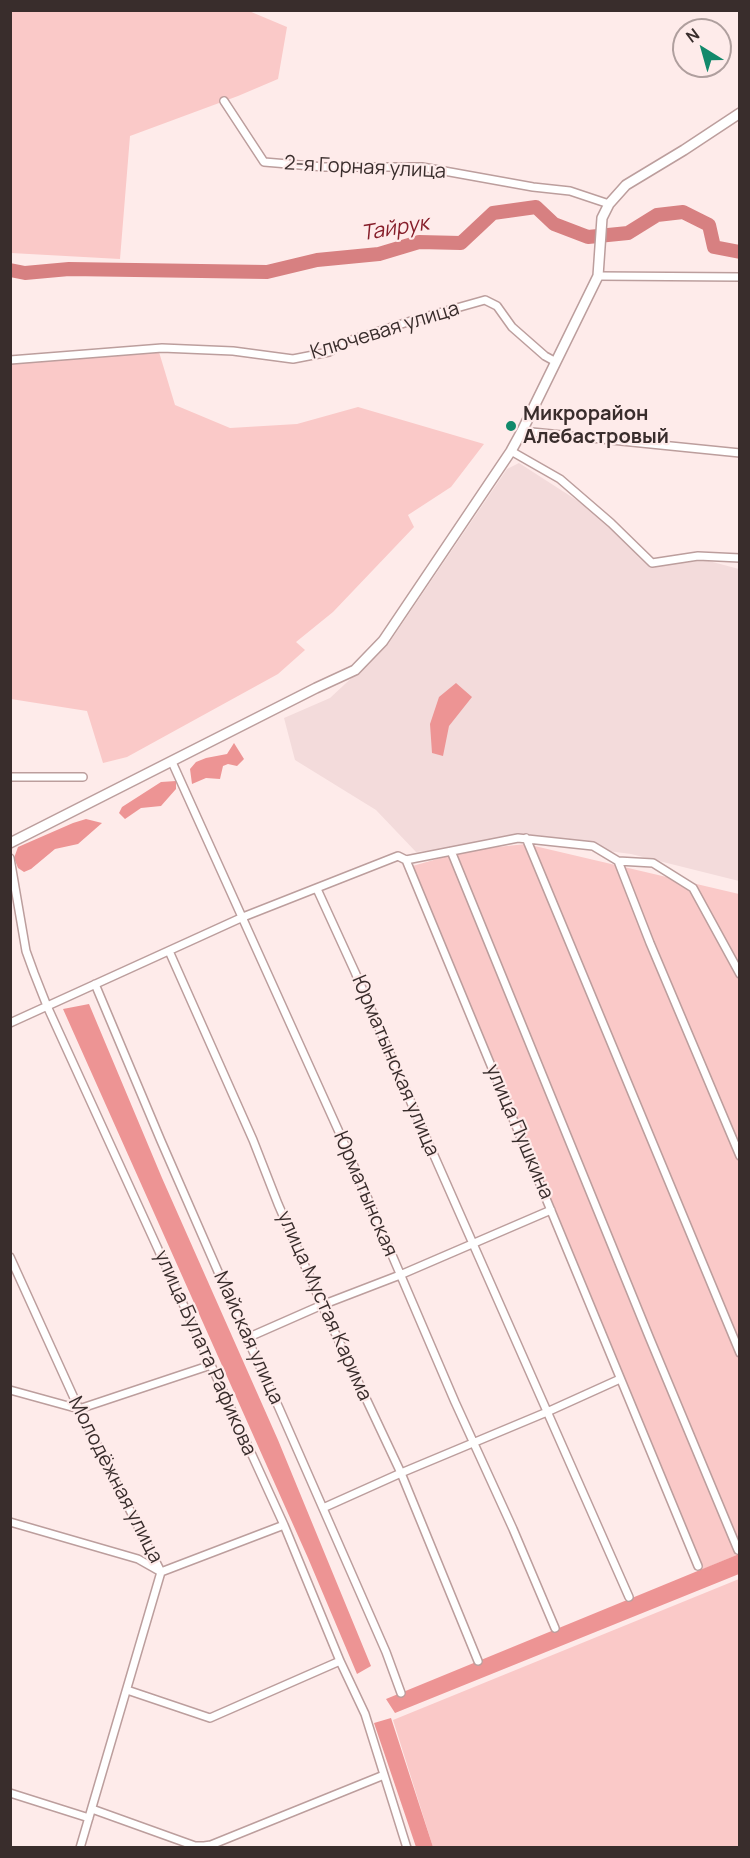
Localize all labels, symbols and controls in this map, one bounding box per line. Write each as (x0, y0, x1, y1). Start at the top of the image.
north arrow (672, 18, 732, 78)
text: N (681, 23, 704, 47)
street label: 2-я Горная улица (283, 152, 447, 184)
water label: Тайрук (359, 211, 431, 247)
street label: Ключевая улица (308, 297, 462, 365)
place label: Микрорайон Алебастровый (523, 402, 669, 449)
marker: Микрорайон Алебастровый (504, 419, 518, 433)
street label: Юрматынская улица (346, 972, 444, 1160)
street label: улица Пушкина (480, 1061, 558, 1203)
street label: Юрматынская (328, 1128, 402, 1260)
street label: улица Мустая Карима (271, 1207, 377, 1405)
street label: улица Булата Рафикова (149, 1246, 261, 1460)
street label: Майская улица (208, 1268, 288, 1408)
street label: Молодёжная улица (63, 1393, 167, 1567)

